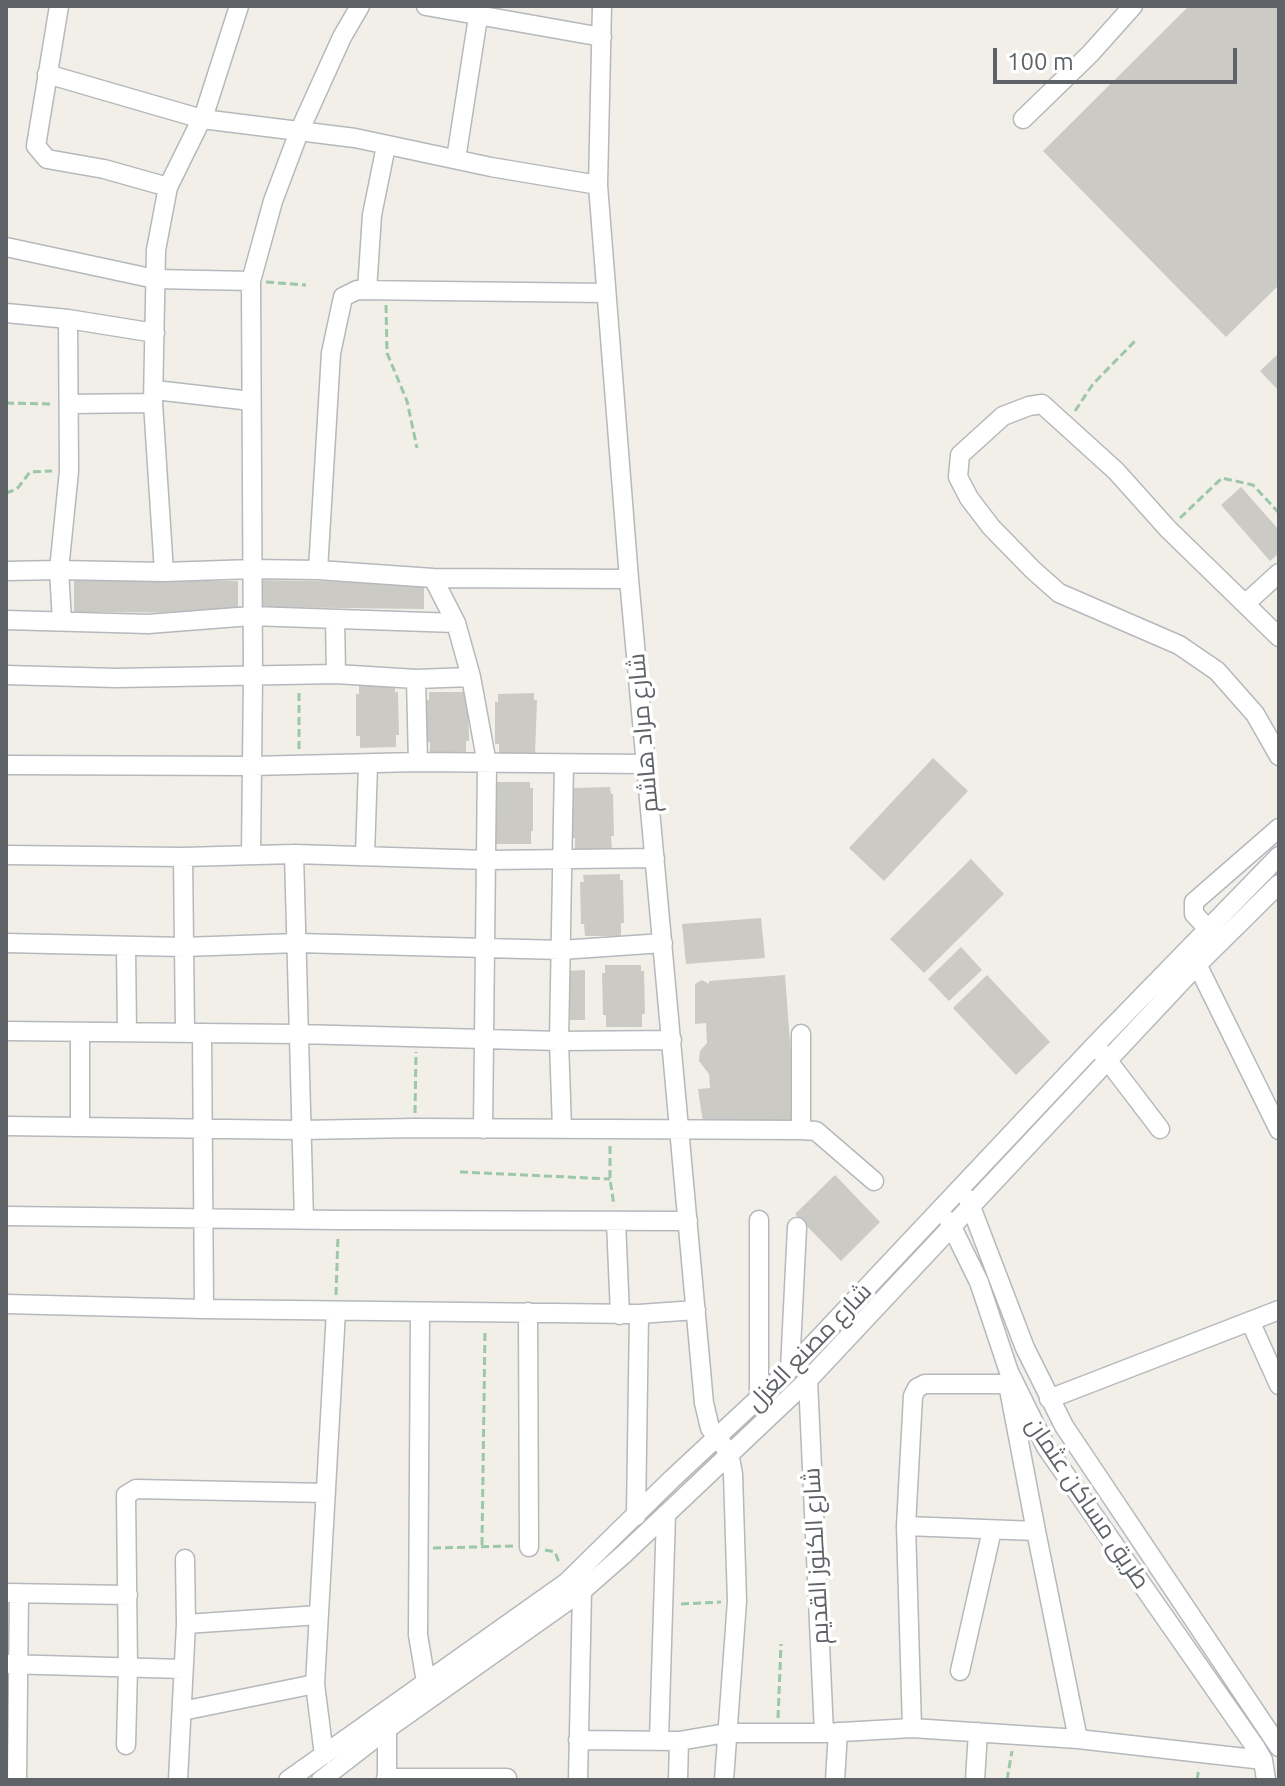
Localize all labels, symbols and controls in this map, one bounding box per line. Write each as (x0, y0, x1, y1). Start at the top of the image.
scale bar (997, 32, 1241, 82)
text: 100 m (1007, 48, 1074, 75)
street label: شارع مراد هاشم (622, 652, 664, 814)
street label: شارع مصنع الغزل (741, 1277, 877, 1417)
street label: طريق مساكن عثمان (1020, 1412, 1156, 1594)
street label: شارع الكنوز القديم (797, 1467, 835, 1645)

